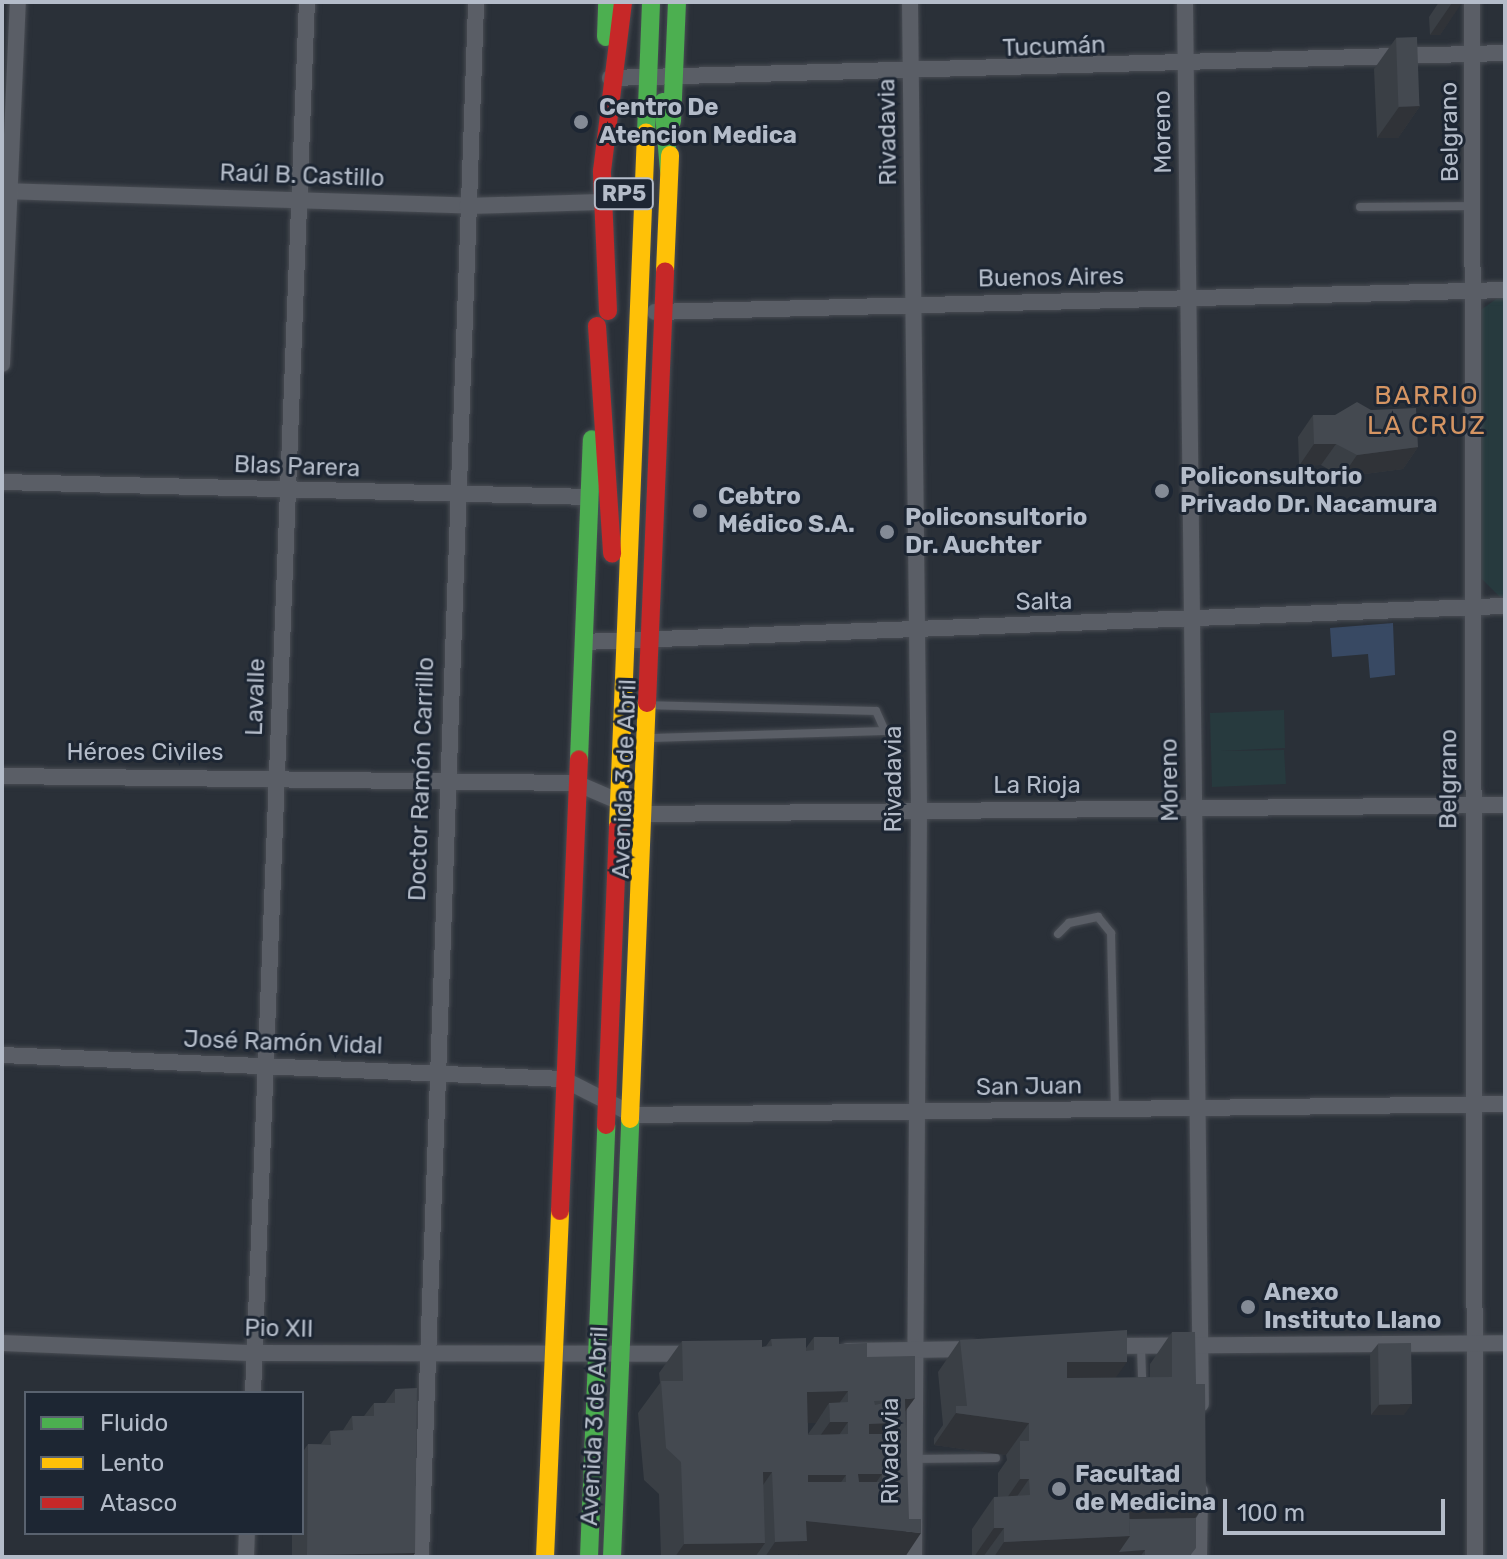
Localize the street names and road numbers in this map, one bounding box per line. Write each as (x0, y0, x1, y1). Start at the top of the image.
street label: Tucumán (1002, 31, 1106, 63)
street label: Rivadavia (873, 78, 903, 186)
street label: Belgrano (1435, 82, 1465, 182)
street label: Moreno (1148, 90, 1178, 174)
street label: Raúl B. Castillo (219, 159, 385, 193)
road number: RP5 (592, 176, 656, 212)
street label: Buenos Aires (977, 262, 1125, 294)
street label: Blas Parera (233, 450, 361, 484)
street label: Salta (1015, 587, 1073, 617)
street label: Doctor Ramón Carrillo (403, 656, 441, 902)
street label: Lavalle (240, 658, 272, 736)
street label: Avenida 3 de Abril (607, 678, 643, 880)
street label: Rivadavia (880, 725, 908, 833)
street label: Belgrano (1435, 729, 1463, 829)
street label: Moreno (1155, 738, 1185, 822)
street label: Héroes Civiles (66, 739, 224, 767)
street label: La Rioja (993, 772, 1081, 800)
street label: José Ramón Vidal (183, 1025, 383, 1061)
street label: San Juan (976, 1072, 1082, 1102)
street label: Pio XII (244, 1314, 314, 1344)
street label: Avenida 3 de Abril (575, 1325, 615, 1527)
street label: Rivadavia (877, 1397, 905, 1505)

